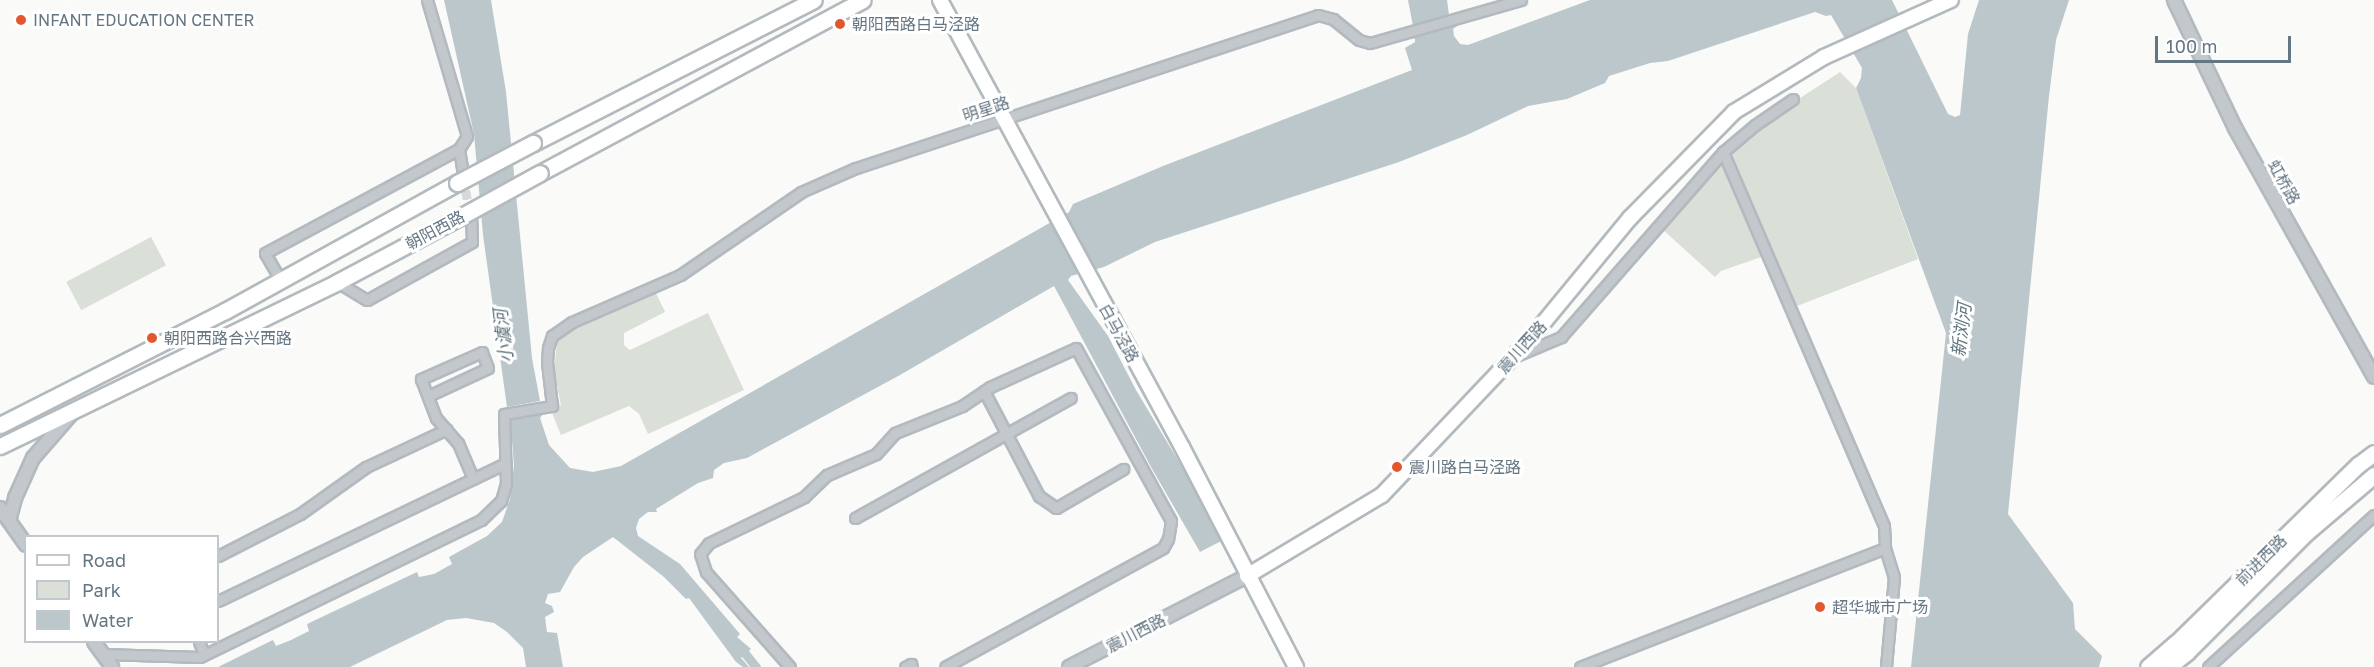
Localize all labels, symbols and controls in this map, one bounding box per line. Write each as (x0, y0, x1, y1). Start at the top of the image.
place label: INFANT EDUCATION CENTER (33, 10, 254, 30)
marker: INFANT EDUCATION CENTER (14, 13, 28, 27)
place label: 朝阳西路白马泾路 (852, 14, 980, 34)
marker: 朝阳西路白马泾路 (833, 17, 847, 31)
scale bar (2158, 24, 2294, 62)
text: 100 m (2166, 35, 2217, 57)
street label: 明星路 (960, 92, 1012, 126)
street label: 虹桥路 (2264, 156, 2304, 208)
street label: 朝阳西路 (402, 207, 468, 253)
street label: 白马泾路 (1095, 300, 1143, 366)
water label: 新浏河 (1947, 302, 1975, 358)
water label: 小澞河 (489, 308, 517, 364)
street label: 震川西路 (1493, 317, 1551, 377)
place label: 朝阳西路合兴西路 (164, 328, 292, 348)
marker: 朝阳西路合兴西路 (145, 331, 159, 345)
place label: 震川路白马泾路 (1409, 457, 1521, 477)
marker: 震川路白马泾路 (1390, 460, 1404, 474)
street label: 前进西路 (2232, 531, 2290, 589)
legend (24, 535, 219, 643)
text: Road (82, 549, 126, 571)
text: Park (82, 579, 121, 601)
place label: 超华城市广场 (1832, 597, 1928, 617)
marker: 超华城市广场 (1813, 600, 1827, 614)
text: Water (82, 609, 133, 631)
street label: 震川西路 (1103, 610, 1169, 656)

